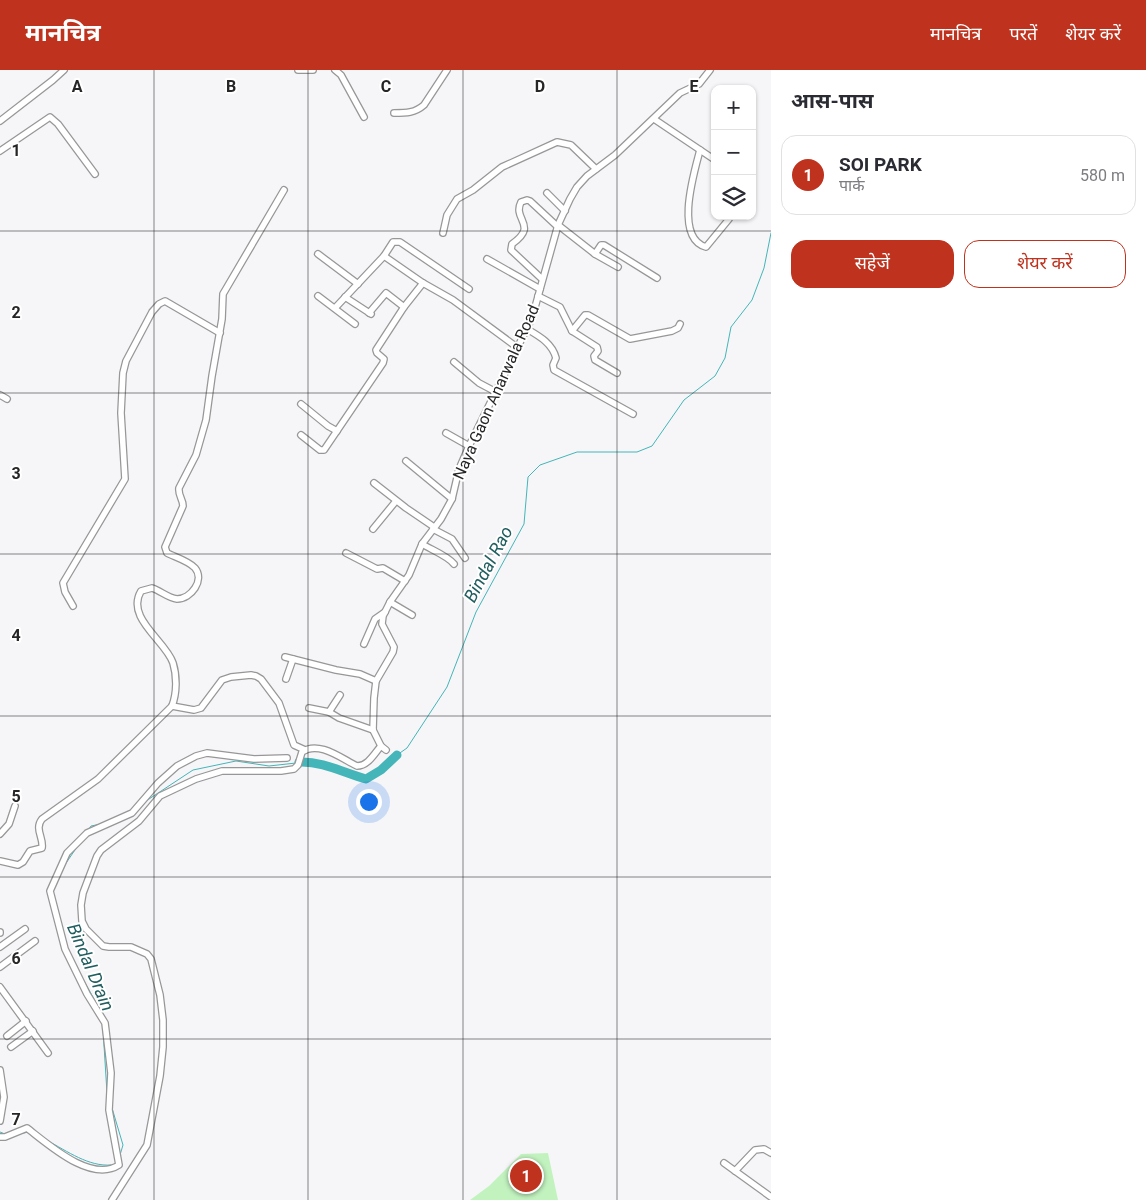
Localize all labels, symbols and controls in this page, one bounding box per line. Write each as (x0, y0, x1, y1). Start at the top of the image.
text: मानचित्र (25, 19, 101, 47)
text: मानचित्र (930, 23, 981, 44)
text: परतें (1009, 23, 1037, 44)
text: शेयर करें (1065, 23, 1121, 44)
text: A (72, 77, 83, 96)
text: B (226, 77, 236, 96)
text: C (381, 77, 391, 96)
text: D (535, 77, 545, 96)
text: E (690, 77, 699, 96)
map controls (711, 85, 756, 220)
button: + (711, 85, 756, 130)
text: आस-पास (791, 89, 873, 113)
button: − (711, 130, 756, 175)
text: 1 (11, 141, 21, 160)
text: SOI PARK (839, 153, 922, 176)
text: 1 (803, 166, 813, 185)
text: 580 m (1080, 166, 1125, 185)
button: layers (711, 175, 756, 220)
text: पार्क (839, 176, 865, 195)
button: सहेजें (791, 240, 954, 288)
button: शेयर करें (964, 240, 1126, 288)
street label: Naya Gaon Anarwala Road (449, 302, 543, 482)
text: 2 (11, 303, 21, 322)
text: 3 (11, 464, 21, 483)
water label: Bindal Rao (459, 522, 517, 606)
text: 4 (11, 626, 21, 645)
text: 5 (11, 787, 21, 806)
your location (356, 789, 382, 815)
water label: Bindal Drain (63, 920, 119, 1014)
text: 6 (11, 949, 21, 968)
text: 7 (11, 1110, 21, 1129)
pin: 1 (510, 1157, 542, 1195)

